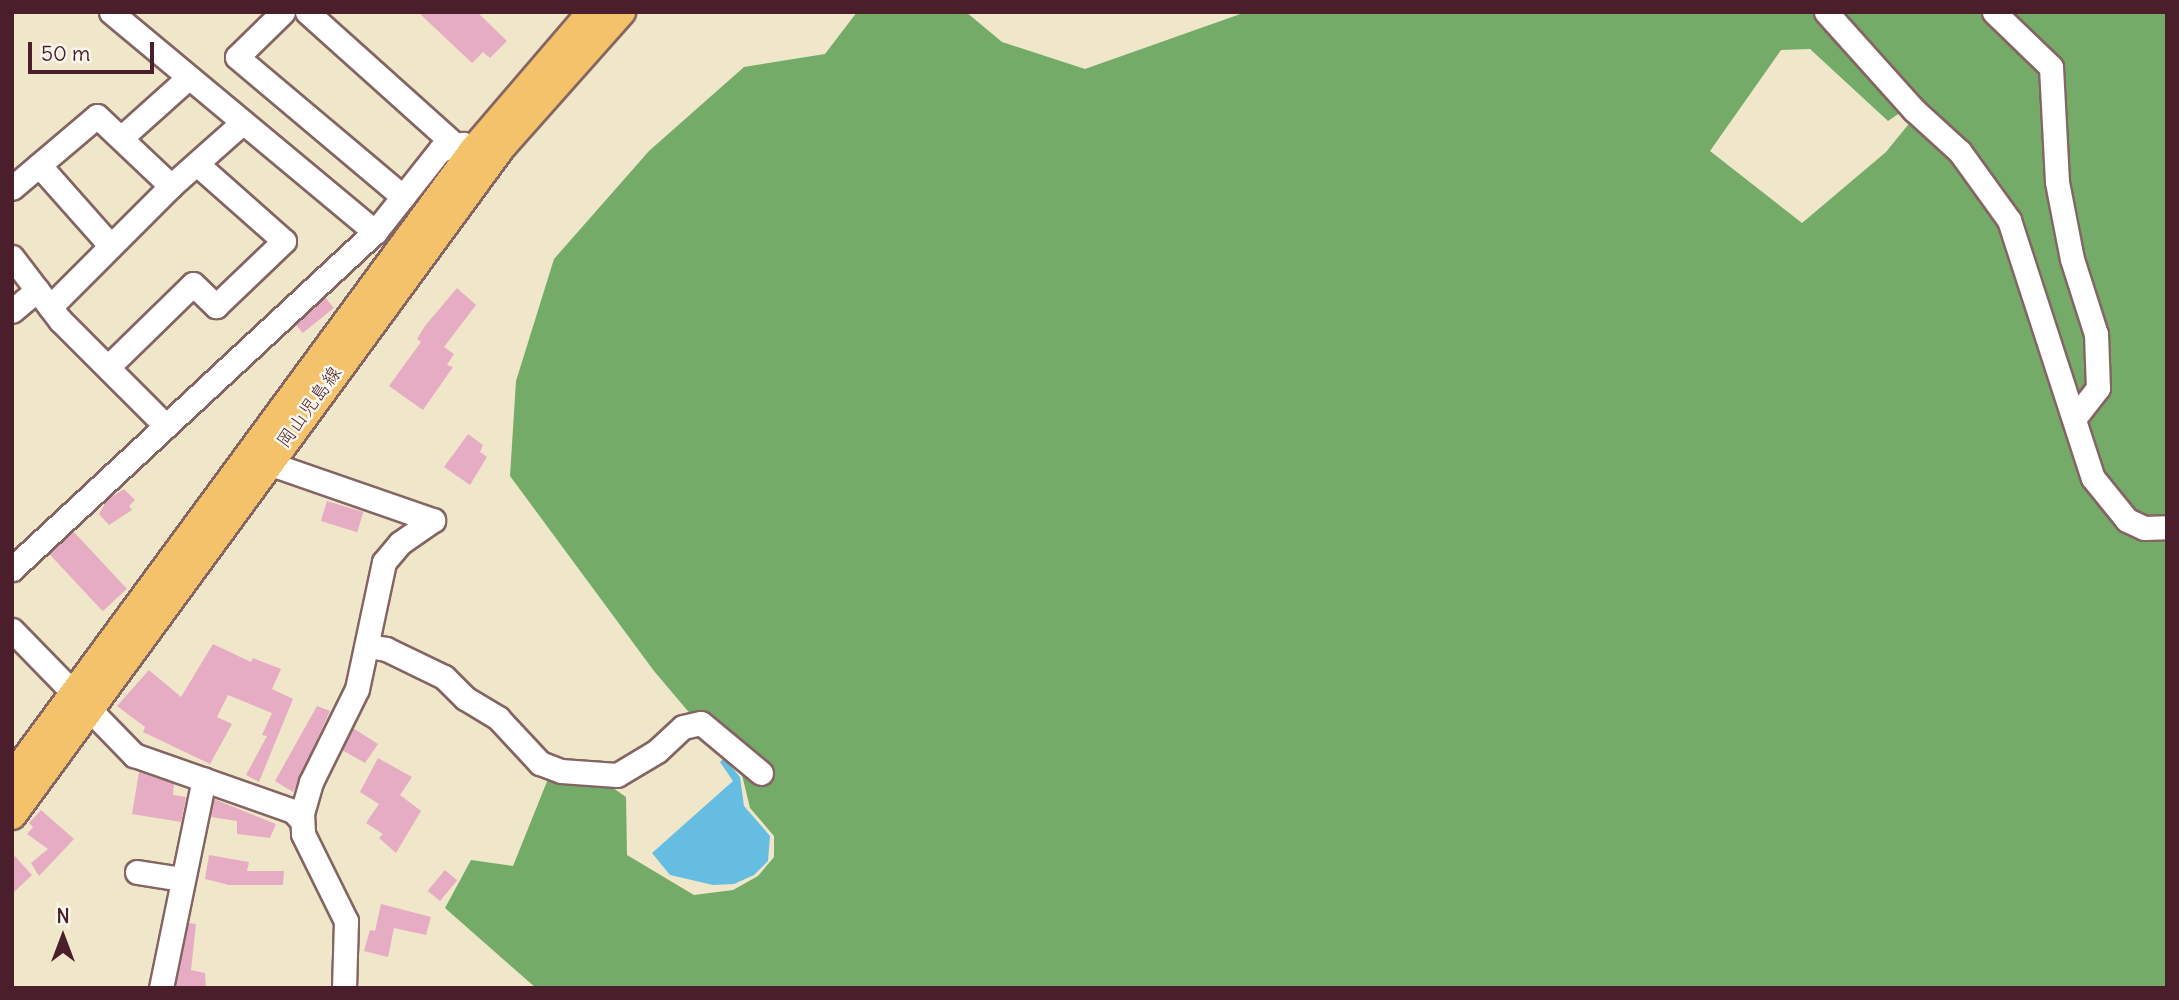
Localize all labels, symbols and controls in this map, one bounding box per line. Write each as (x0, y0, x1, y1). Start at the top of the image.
scale bar (32, 28, 158, 72)
text: 50 m (41, 40, 90, 67)
street label: 岡山児島線 (272, 362, 346, 452)
north arrow (28, 902, 98, 972)
text: N (56, 904, 70, 928)

